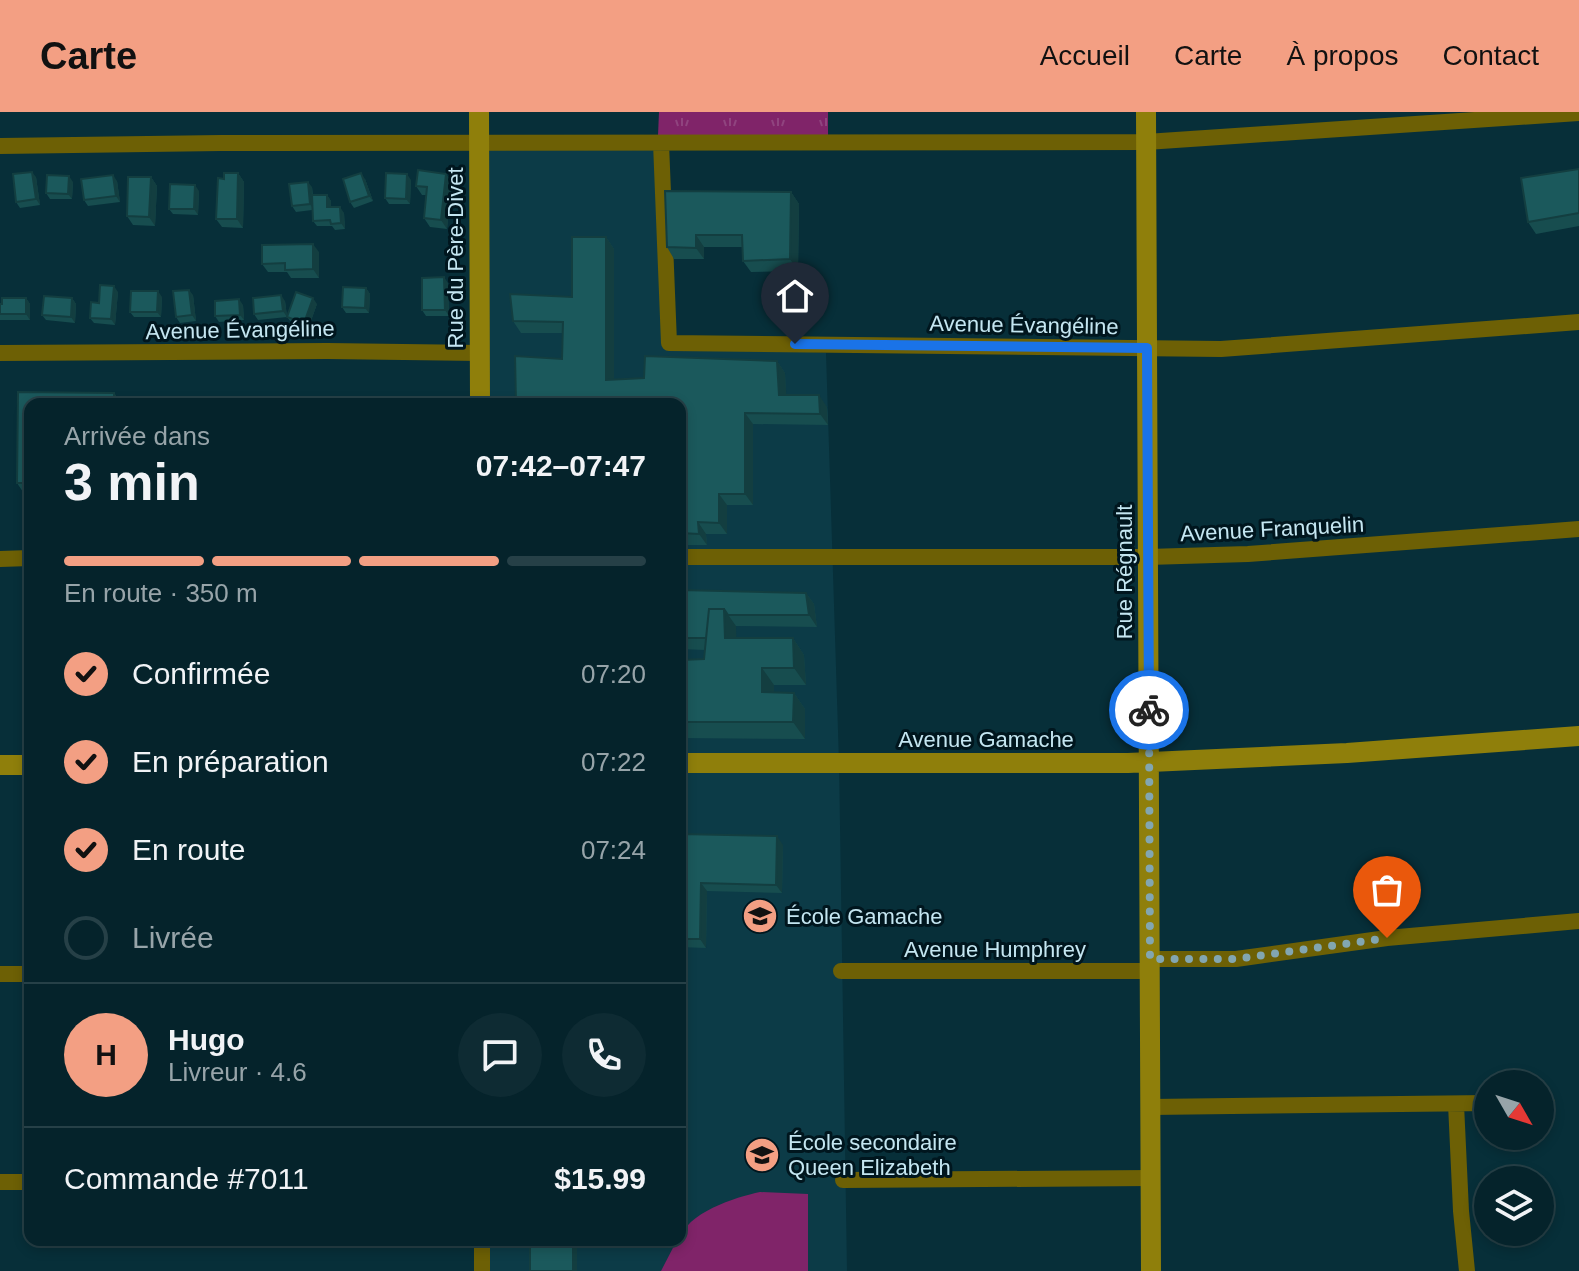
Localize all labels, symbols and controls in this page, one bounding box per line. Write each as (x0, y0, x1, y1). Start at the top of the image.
text: Carte (40, 35, 137, 77)
text: Accueil (1040, 40, 1130, 71)
text: Carte (1174, 40, 1242, 71)
text: À propos (1286, 40, 1399, 71)
text: Contact (1443, 40, 1539, 71)
street label: Rue du Père-Divet (443, 168, 468, 348)
pin (761, 262, 829, 344)
icon: home (773, 274, 817, 318)
street label: Avenue Évangéline (929, 311, 1119, 339)
street label: Avenue Évangéline (145, 316, 335, 344)
text: Arrivée dans (64, 421, 210, 451)
text: 07:42–07:47 (476, 449, 646, 482)
text: 3 min (64, 453, 200, 511)
street label: Rue Régnault (1112, 505, 1137, 639)
street label: Avenue Franquelin (1179, 512, 1365, 546)
text: En route · 350 m (64, 578, 258, 608)
icon: check (64, 652, 108, 696)
text: Confirmée (132, 657, 270, 690)
text: 07:20 (581, 659, 646, 689)
courier (1109, 670, 1189, 750)
icon: bike (1127, 688, 1171, 732)
street label: Avenue Gamache (898, 727, 1074, 752)
icon: check (64, 740, 108, 784)
text: En préparation (132, 745, 329, 778)
text: 07:22 (581, 747, 646, 777)
icon: check (64, 828, 108, 872)
text: En route (132, 833, 245, 866)
text: 07:24 (581, 835, 646, 865)
pin (1353, 856, 1421, 938)
icon: bag (1365, 868, 1409, 912)
school or university icon: École Gamache (741, 897, 779, 935)
place label: École Gamache (786, 904, 943, 929)
text: Livrée (132, 921, 214, 954)
street label: Avenue Humphrey (904, 937, 1086, 962)
button: chat (458, 1013, 542, 1097)
button: phone (562, 1013, 646, 1097)
text: Hugo (168, 1023, 245, 1056)
text: H (95, 1038, 117, 1071)
text: Livreur · 4.6 (168, 1057, 307, 1087)
north arrow (1474, 1070, 1554, 1150)
map controls (1474, 1070, 1554, 1246)
place label: École secondaire Queen Elizabeth (788, 1130, 957, 1180)
school or university icon: École secondaire Queen Elizabeth (743, 1136, 781, 1174)
text: Commande #7011 (64, 1162, 309, 1195)
text: $15.99 (554, 1162, 646, 1195)
button: layers (1474, 1166, 1554, 1246)

